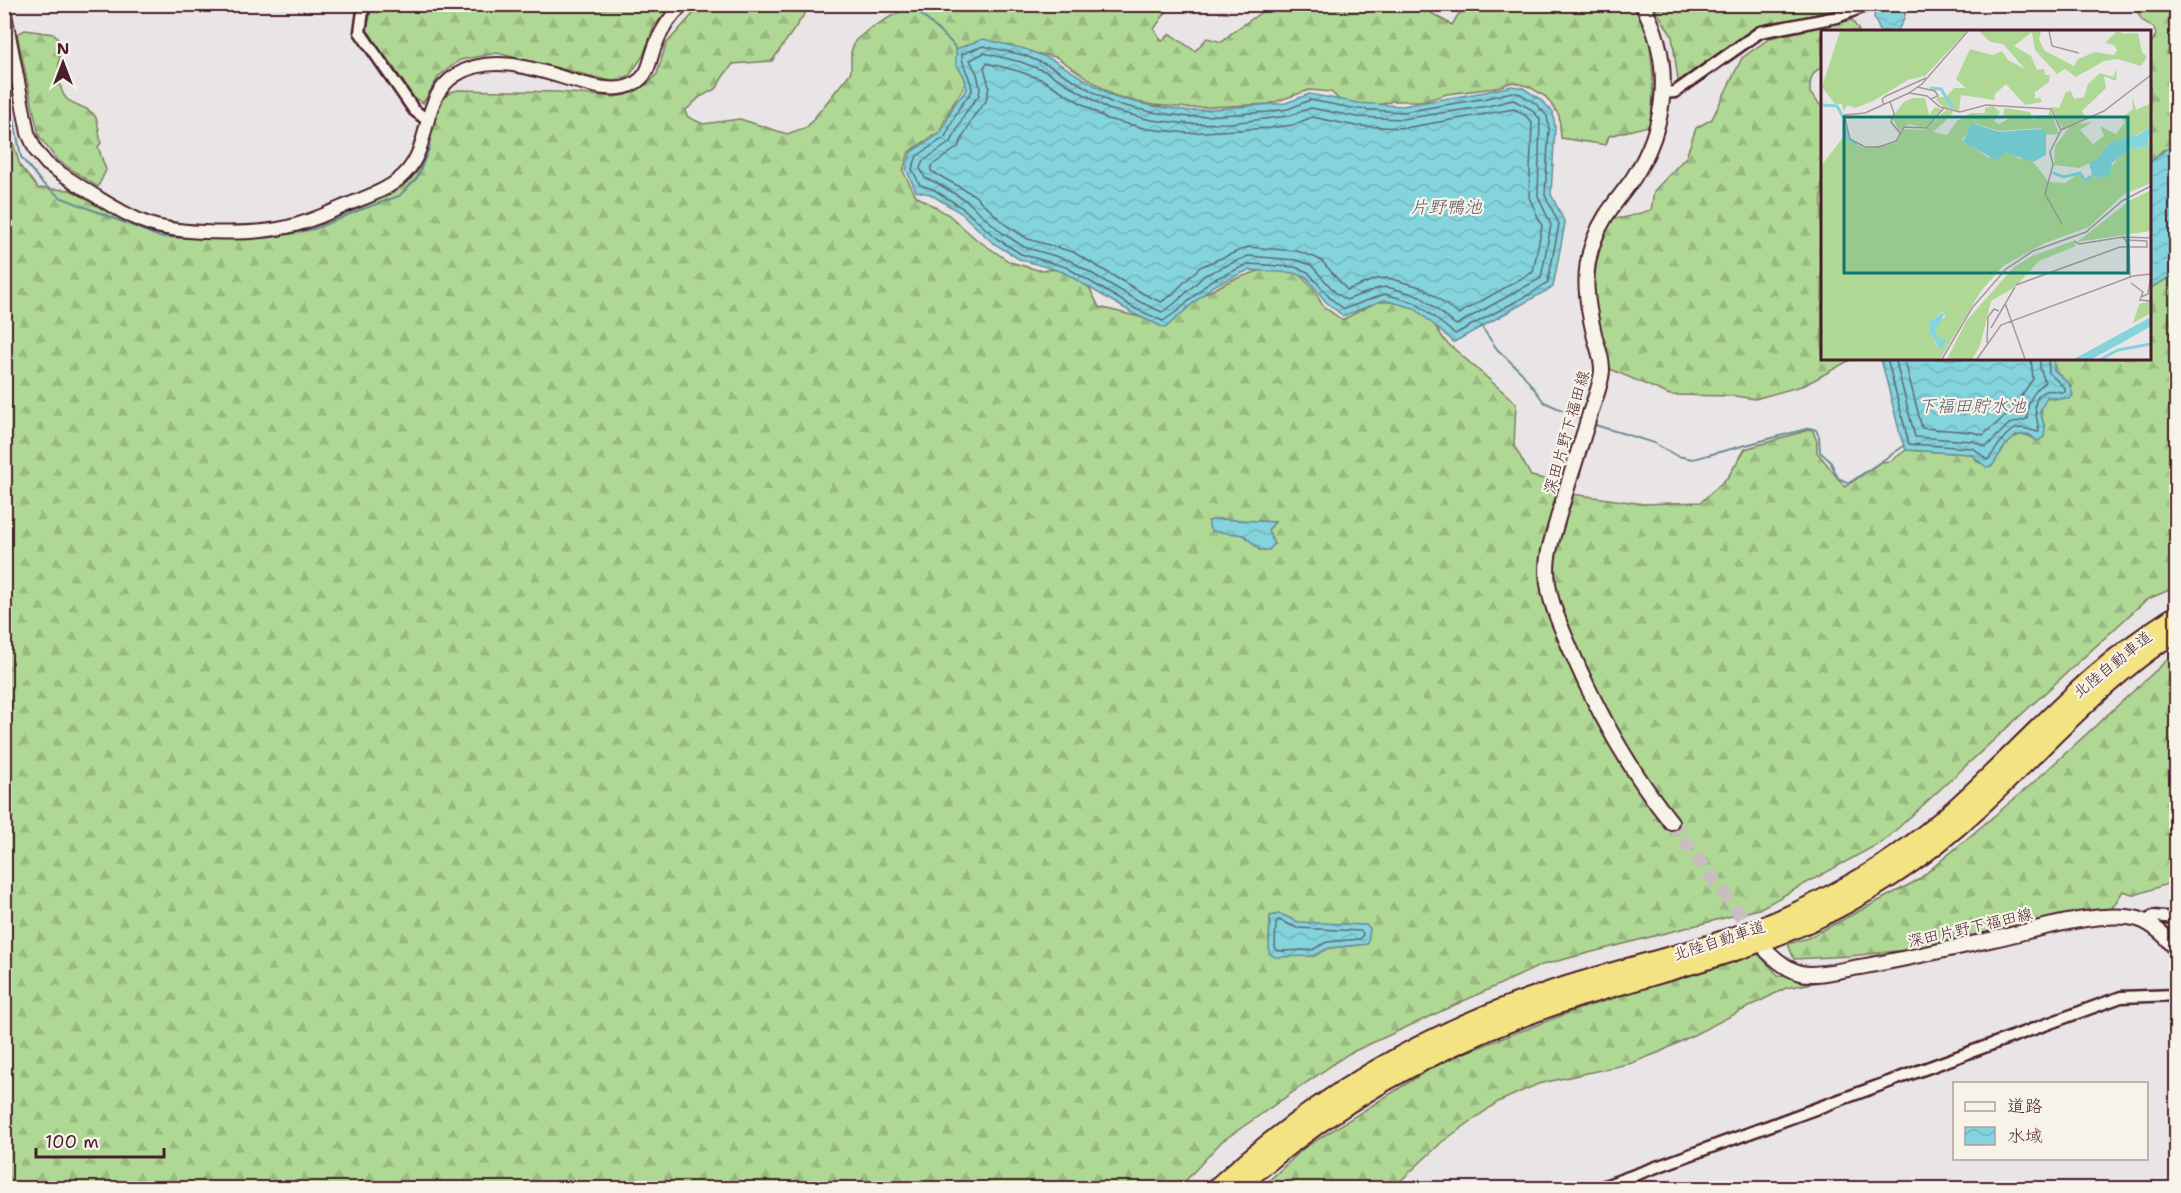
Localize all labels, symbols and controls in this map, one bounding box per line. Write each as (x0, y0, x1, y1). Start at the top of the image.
inset map (1821, 30, 2151, 360)
north arrow (33, 33, 93, 93)
text: N (57, 38, 69, 59)
water label: 片野鴨池 (1410, 195, 1483, 219)
street label: 深田片野下福田線 (1539, 368, 1594, 497)
water label: 下福田貯水池 (1918, 394, 2027, 418)
street label: 北陸自動車道 (2068, 626, 2156, 703)
street label: 深田片野下福田線 (1905, 903, 2035, 952)
street label: 北陸自動車道 (1670, 916, 1768, 965)
legend (1953, 1082, 2148, 1160)
text: 道路 (2007, 1094, 2043, 1118)
scale bar (36, 1121, 164, 1159)
text: 水域 (2007, 1124, 2043, 1148)
text: 100 m (45, 1130, 99, 1154)

